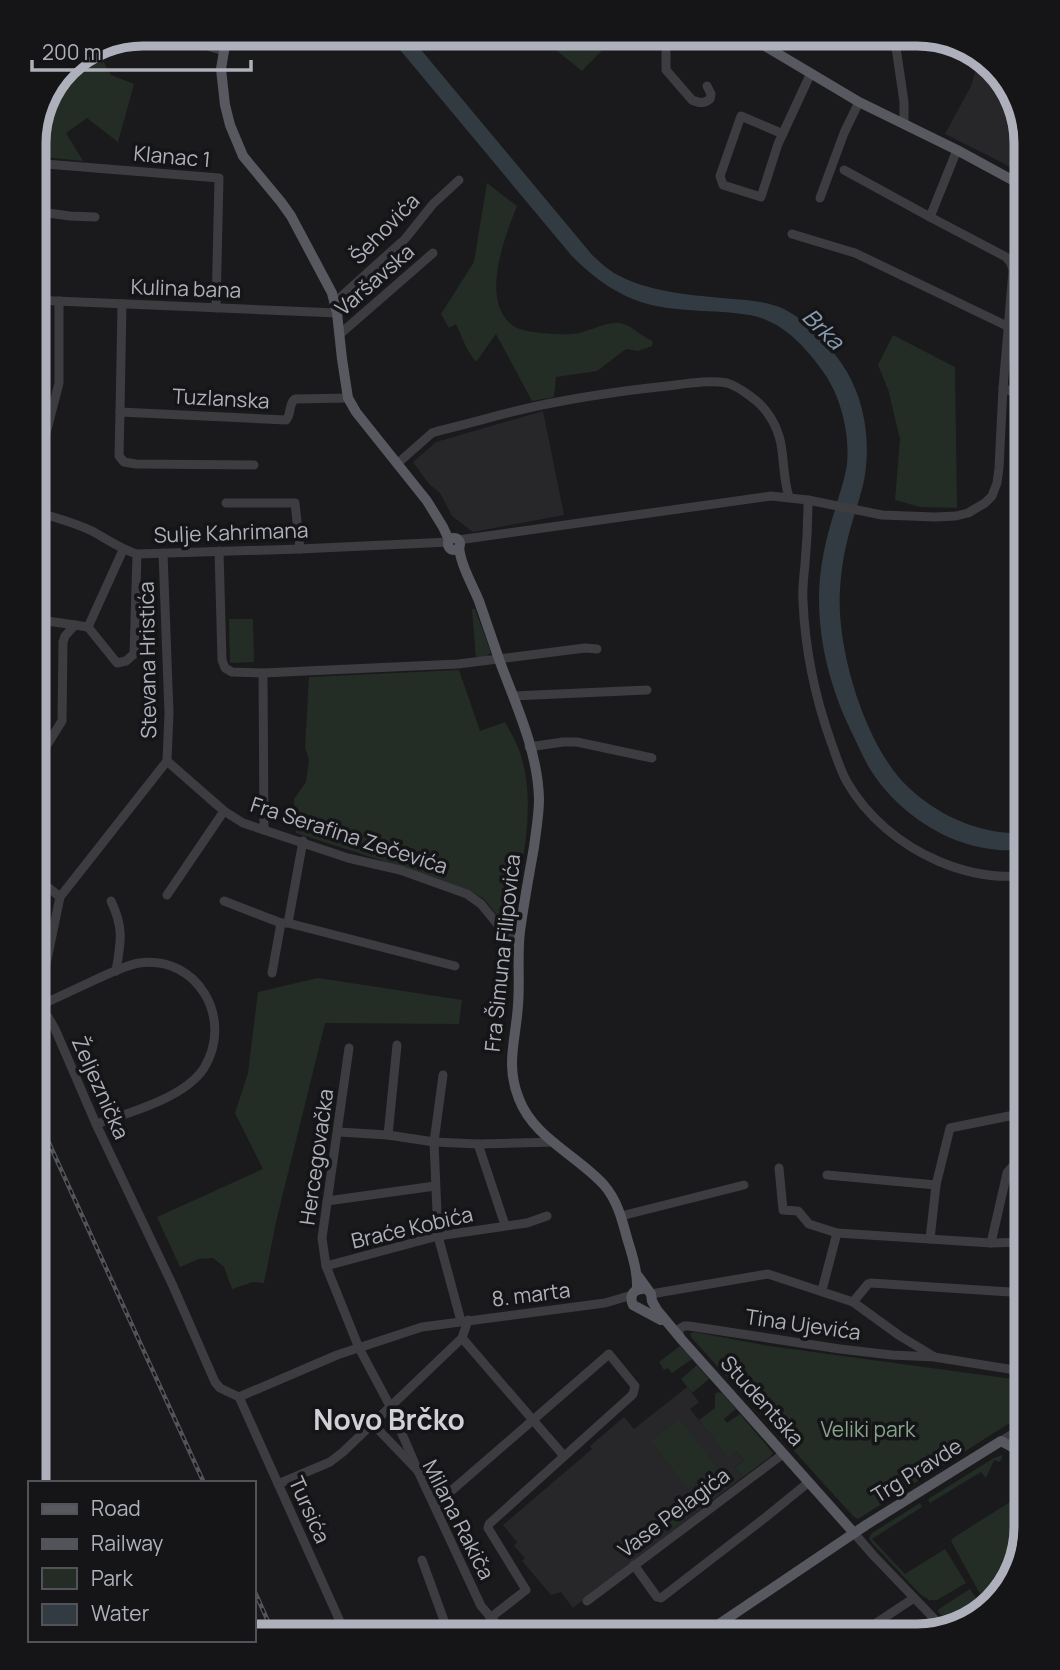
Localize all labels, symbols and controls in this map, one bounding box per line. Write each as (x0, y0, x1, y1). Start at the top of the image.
scale bar (32, 28, 250, 72)
text: 200 m (42, 38, 102, 66)
street label: Klanac 1 (132, 139, 212, 173)
street label: Šehovića (343, 187, 425, 270)
street label: Varšavska (329, 237, 420, 321)
street label: Kulina bana (130, 272, 242, 304)
water label: Brka (796, 301, 852, 357)
street label: Tuzlanska (172, 381, 270, 415)
street label: Sulje Kahrimana (153, 515, 309, 549)
street label: Stevana Hristića (132, 581, 162, 739)
street label: Fra Serafina Zečevića (247, 790, 451, 880)
street label: Fra Šimuna Filipovića (478, 853, 526, 1053)
street label: Željeznička (66, 1032, 136, 1143)
street label: Hercegovačka (293, 1087, 339, 1227)
street label: Braće Kobića (348, 1199, 475, 1255)
street label: 8. marta (490, 1275, 572, 1313)
street label: Tina Ujevića (744, 1302, 863, 1346)
street label: Studentska (715, 1349, 811, 1451)
district label: Novo Brčko (313, 1400, 465, 1438)
park label: Veliki park (820, 1415, 916, 1443)
street label: Trg Pravde (866, 1431, 967, 1509)
street label: Milana Rakiča (417, 1455, 501, 1584)
street label: Vase Pelagića (612, 1461, 735, 1563)
street label: Tursića (283, 1472, 337, 1547)
legend (28, 1481, 256, 1642)
text: Road (91, 1494, 141, 1522)
text: Railway (91, 1529, 163, 1557)
text: Park (91, 1564, 133, 1592)
text: Water (91, 1599, 150, 1627)

